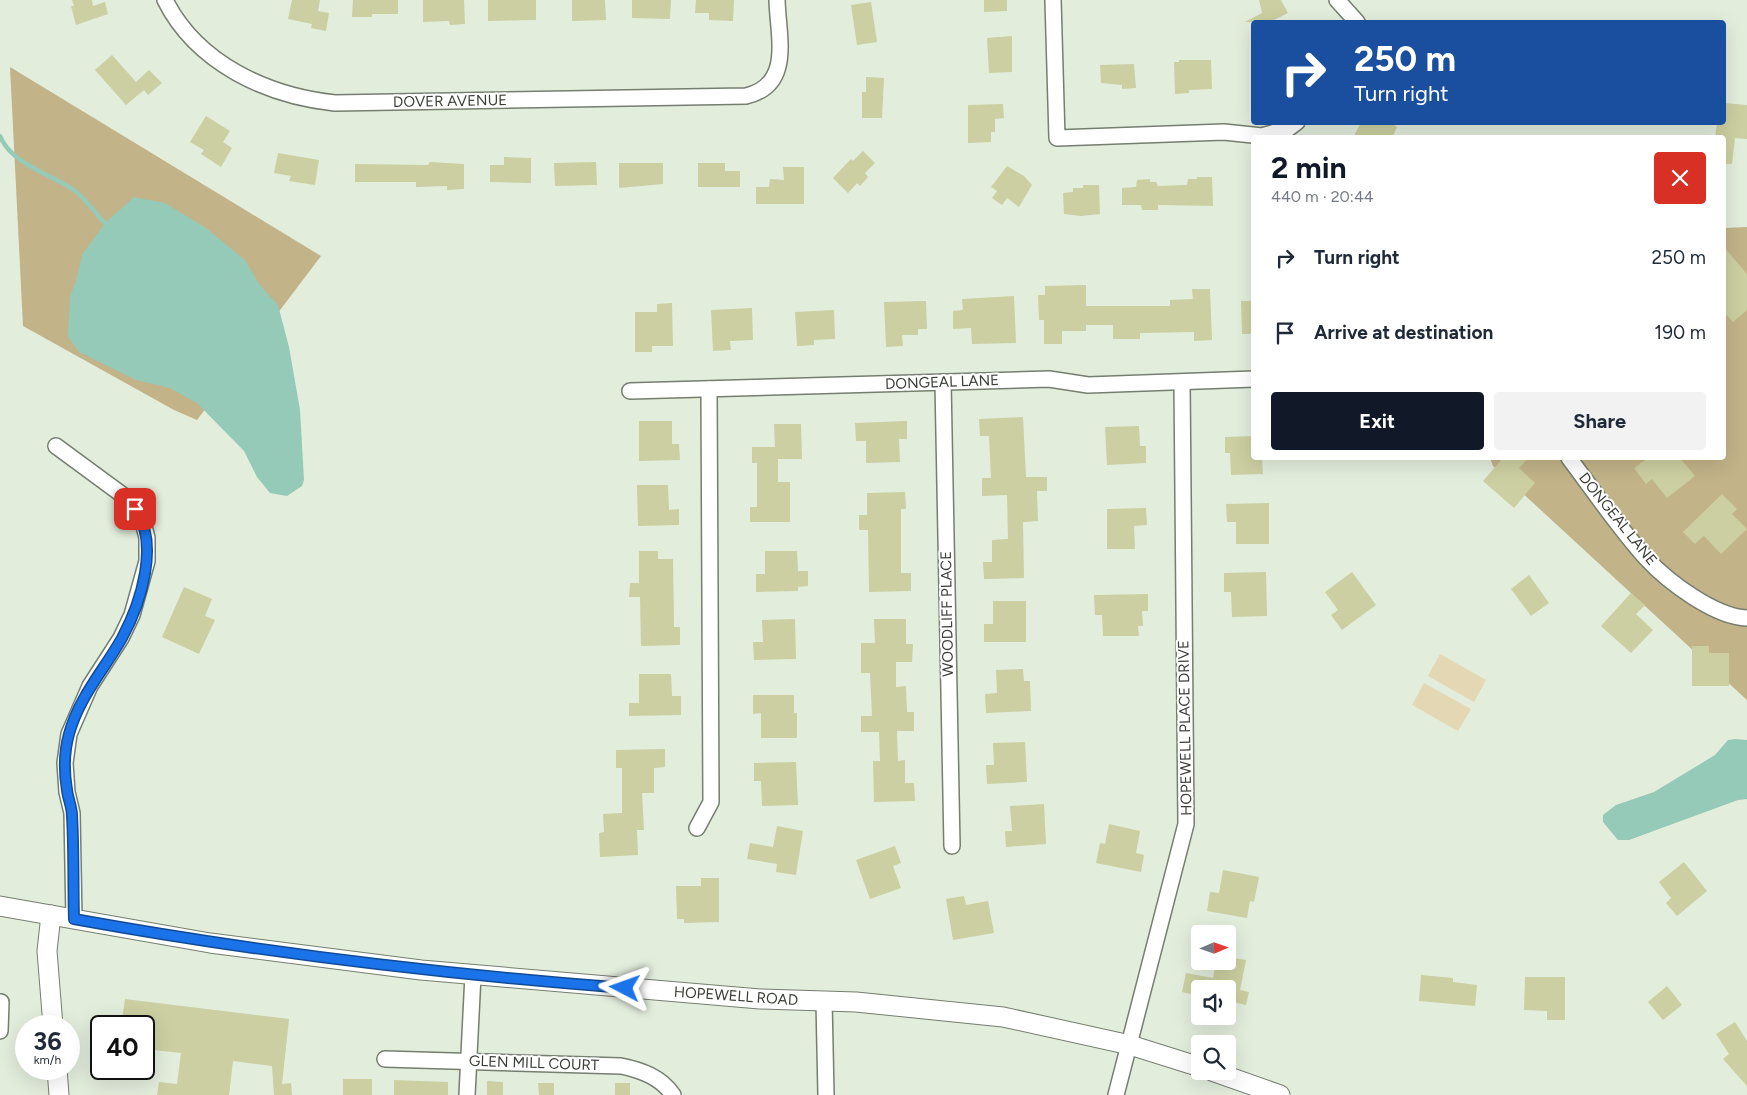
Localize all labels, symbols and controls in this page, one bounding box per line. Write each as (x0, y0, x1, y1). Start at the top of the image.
text: 250 m (1354, 38, 1456, 80)
icon: right (1271, 40, 1336, 105)
text: Turn right (1354, 80, 1449, 107)
street label: DOVER AVENUE (393, 91, 507, 111)
text: 2 min (1271, 149, 1347, 186)
button: close (1654, 152, 1706, 204)
text: 440 m · 20:44 (1271, 187, 1374, 206)
icon: right (1271, 244, 1299, 272)
text: Turn right (1314, 246, 1400, 269)
text: 250 m (1651, 246, 1706, 269)
icon: arrive (1271, 319, 1299, 347)
text: Arrive at destination (1314, 321, 1493, 344)
text: 190 m (1654, 321, 1706, 344)
street label: DONGEAL LANE (885, 371, 999, 393)
button: Exit (1271, 392, 1484, 450)
button: Share (1494, 392, 1706, 450)
street label: DONGEAL LANE (1575, 469, 1661, 569)
pin (114, 488, 156, 530)
icon: arrive (121, 495, 149, 523)
street label: WOODLIFF PLACE (937, 551, 957, 677)
street label: HOPEWELL PLACE DRIVE (1174, 640, 1196, 816)
north arrow (1191, 925, 1236, 970)
map controls (1191, 925, 1236, 1080)
position arrow (598, 961, 650, 1013)
button: sound (1191, 980, 1236, 1025)
street label: HOPEWELL ROAD (673, 983, 799, 1009)
speed limit sign: 40 (90, 1015, 155, 1080)
text: 36 (33, 1026, 62, 1056)
button: search (1191, 1035, 1236, 1080)
street label: GLEN MILL COURT (469, 1052, 600, 1074)
text: km/h (34, 1053, 61, 1067)

